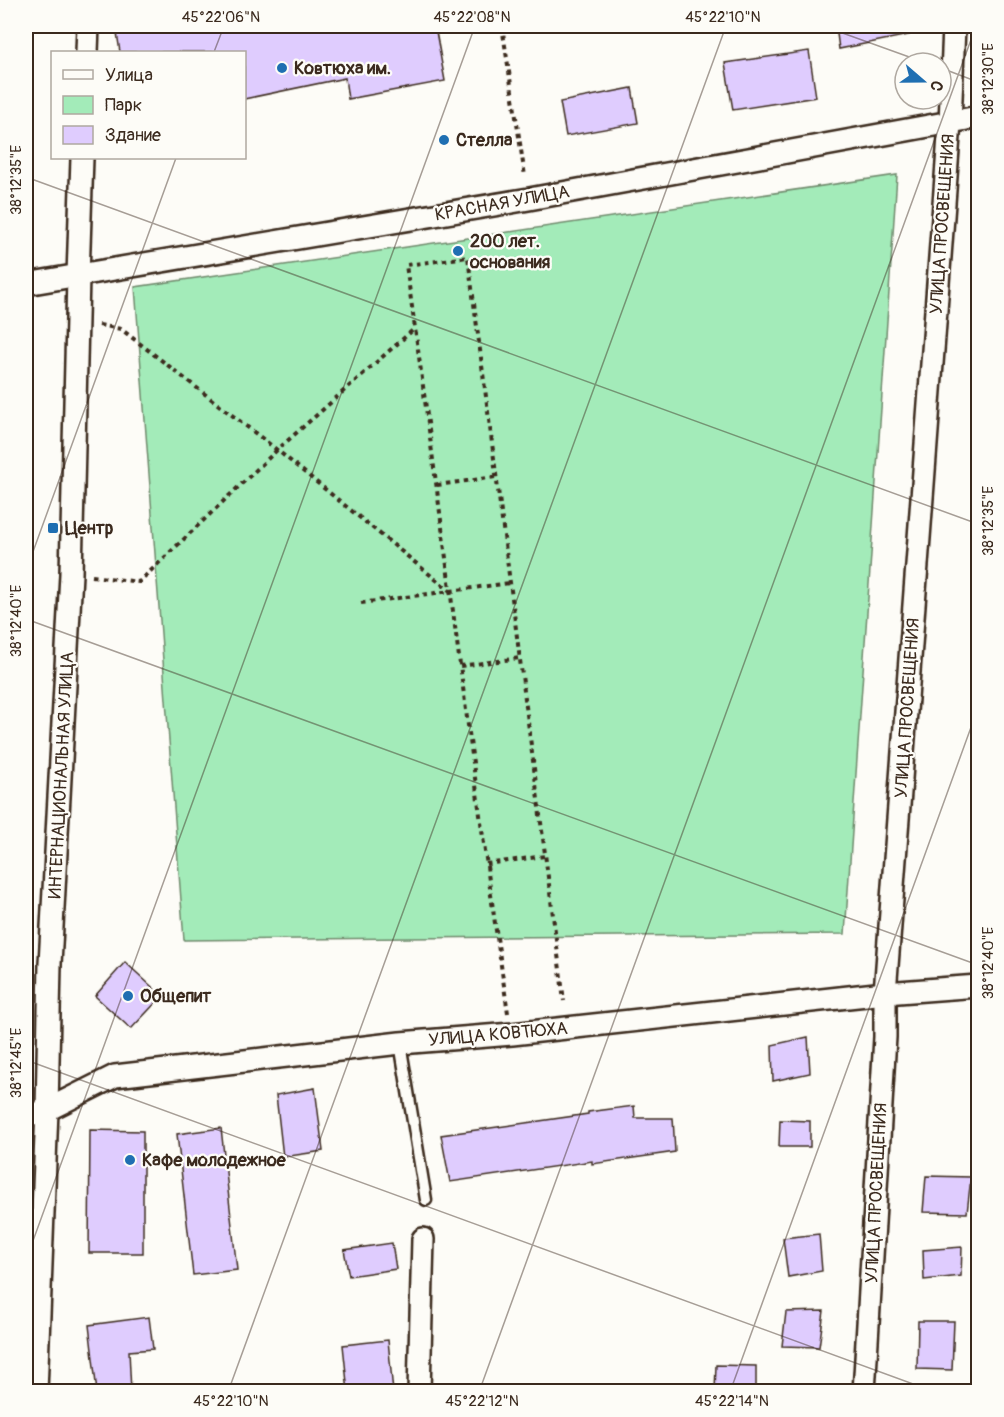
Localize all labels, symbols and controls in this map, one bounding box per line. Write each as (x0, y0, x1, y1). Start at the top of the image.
text: 45°22'06"N (182, 8, 260, 27)
text: 45°22'08"N (433, 8, 511, 27)
text: 45°22'10"N (685, 8, 761, 27)
text: 38°12'30"E (979, 43, 998, 115)
legend (51, 51, 246, 159)
north arrow (893, 51, 953, 111)
place label: Ковтюха им. (294, 57, 391, 80)
marker: Ковтюха им. (275, 61, 289, 75)
text: Улица (105, 64, 153, 87)
text: С (925, 78, 947, 94)
text: Парк (105, 94, 142, 117)
text: Здание (105, 124, 161, 147)
place label: Стелла (456, 129, 513, 152)
marker: Стелла (437, 133, 451, 147)
street label: УЛИЦА ПРОСВЕЩЕНИЯ (925, 133, 960, 315)
text: 38°12'35"E (7, 145, 26, 215)
street label: КРАСНАЯ УЛИЦА (433, 180, 572, 227)
place label: 200 лет. основания (469, 230, 550, 274)
marker: 200 лет. основания (451, 244, 465, 258)
text: 38°12'35"E (979, 486, 998, 556)
place label: Центр (65, 517, 114, 540)
marker: Центр (46, 521, 60, 535)
text: 38°12'40"E (7, 585, 26, 657)
street label: УЛИЦА ПРОСВЕЩЕНИЯ (890, 617, 925, 799)
street label: ИНТЕРНАЦИОНАЛЬНАЯ УЛИЦА (44, 651, 79, 899)
text: 38°12'40"E (979, 927, 998, 999)
place label: Общепит (140, 985, 212, 1008)
marker: Общепит (121, 989, 135, 1003)
street label: УЛИЦА КОВТЮХА (428, 1017, 569, 1052)
text: 38°12'45"E (7, 1028, 26, 1098)
street label: УЛИЦА ПРОСВЕЩЕНИЯ (860, 1102, 893, 1284)
place label: Кафе молодежное (142, 1149, 287, 1172)
marker: Кафе молодежное (123, 1153, 137, 1167)
text: 45°22'10"N (193, 1392, 269, 1411)
text: 45°22'12"N (445, 1392, 519, 1411)
text: 45°22'14"N (695, 1392, 769, 1411)

